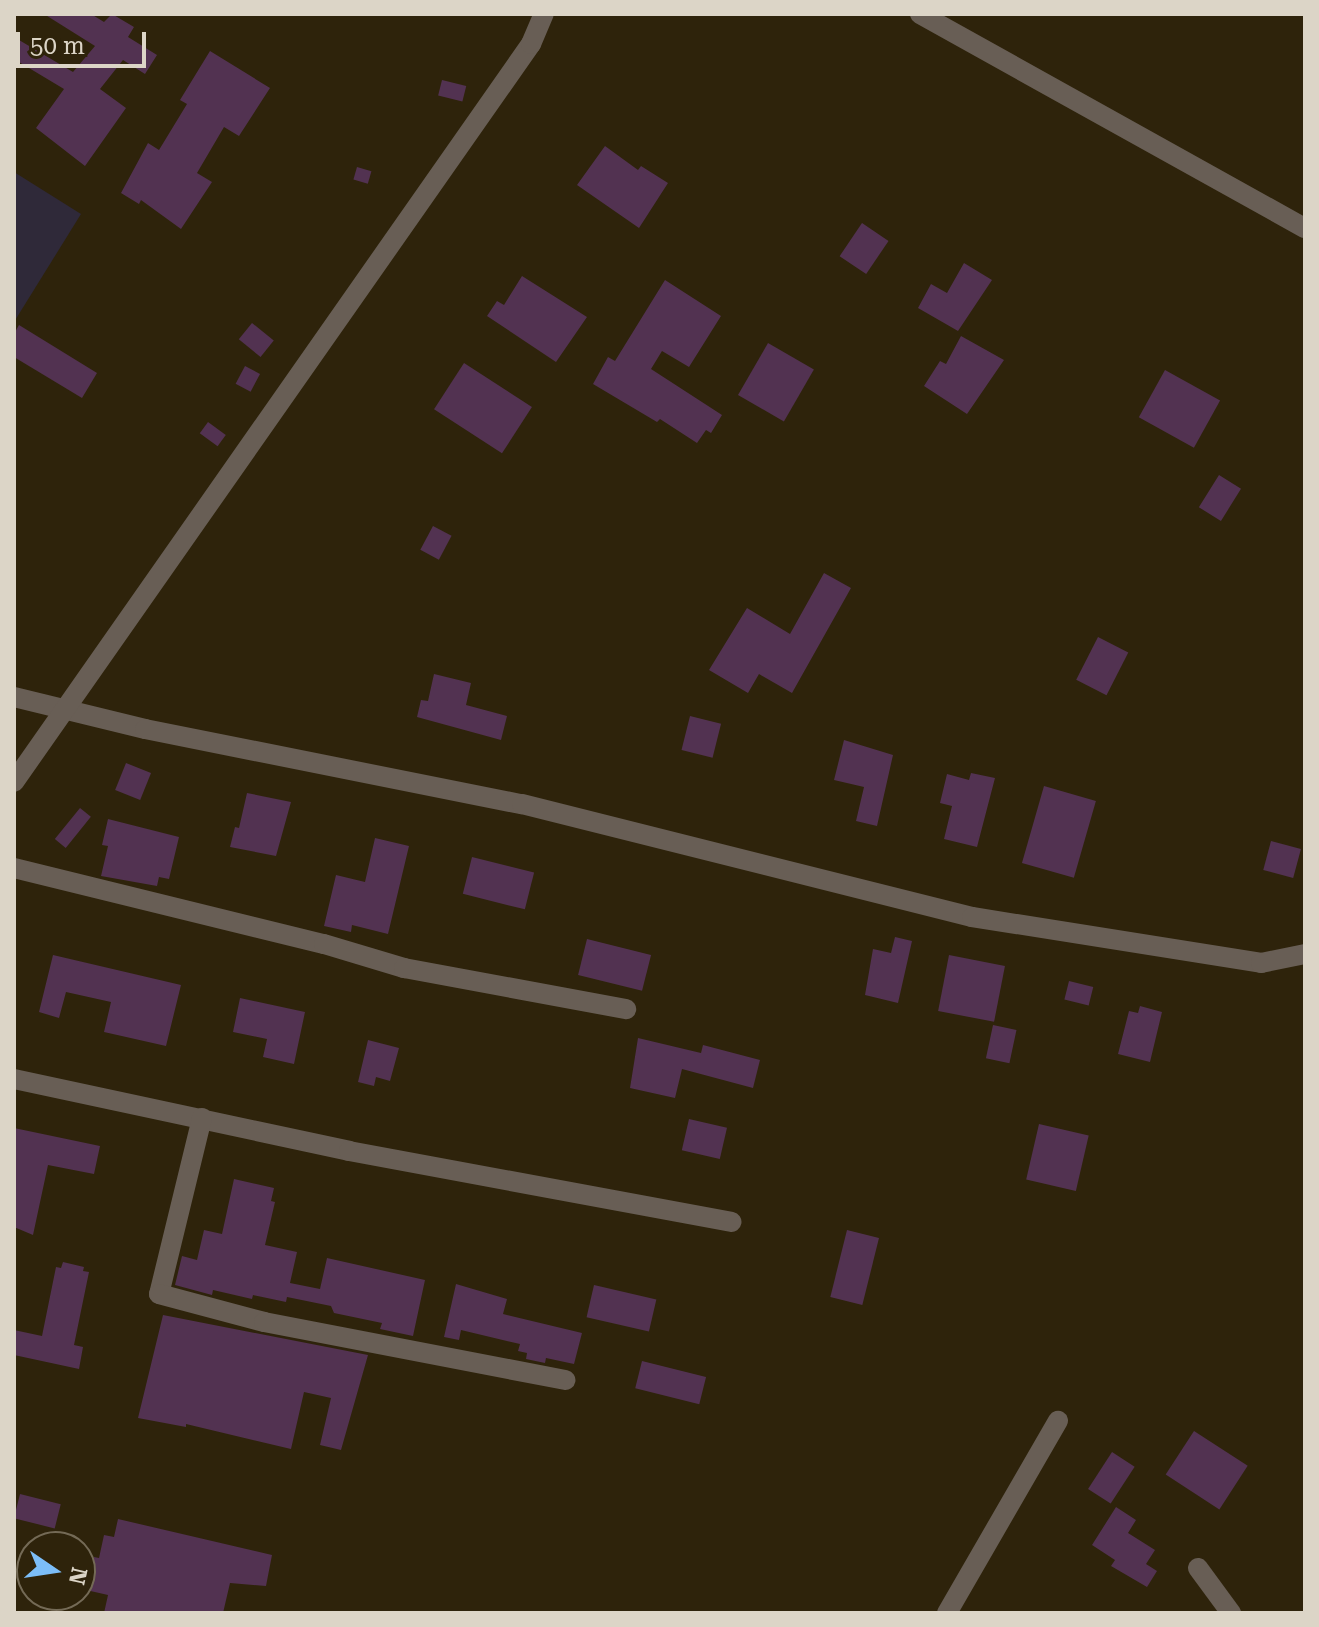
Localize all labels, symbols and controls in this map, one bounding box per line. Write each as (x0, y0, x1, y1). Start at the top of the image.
scale bar (20, 16, 150, 66)
text: 50 m (30, 32, 85, 60)
north arrow (16, 1531, 96, 1611)
text: N (64, 1565, 92, 1587)

